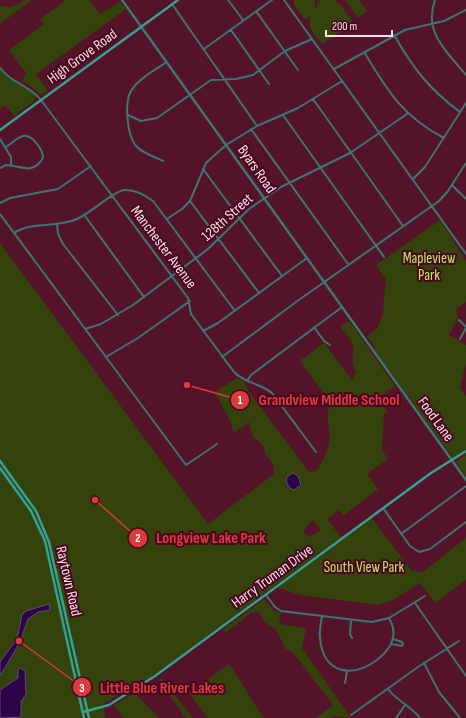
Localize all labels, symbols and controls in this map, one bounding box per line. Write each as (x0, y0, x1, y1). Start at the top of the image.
scale bar (326, 12, 392, 38)
text: 200 m (332, 19, 358, 34)
street label: High Grove Road (44, 25, 121, 88)
street label: Byars Road (233, 141, 280, 197)
street label: 128th Street (197, 189, 257, 246)
street label: Manchester Avenue (126, 202, 201, 292)
park label: Mapleview Park (403, 249, 456, 285)
callout: Grandview Middle School (230, 386, 407, 414)
text: Grandview Middle School (259, 391, 399, 410)
text: 1 (238, 393, 243, 408)
street label: Food Lane (413, 393, 458, 445)
callout: Longview Lake Park (128, 524, 274, 552)
text: Longview Lake Park (156, 529, 266, 548)
text: 2 (135, 531, 141, 546)
street label: Harry Truman Drive (228, 540, 317, 612)
street label: Raytown Road (51, 544, 86, 618)
park label: South View Park (324, 558, 405, 577)
callout: Little Blue River Lakes (72, 673, 232, 701)
text: Little Blue River Lakes (100, 679, 224, 698)
text: 3 (79, 681, 85, 696)

